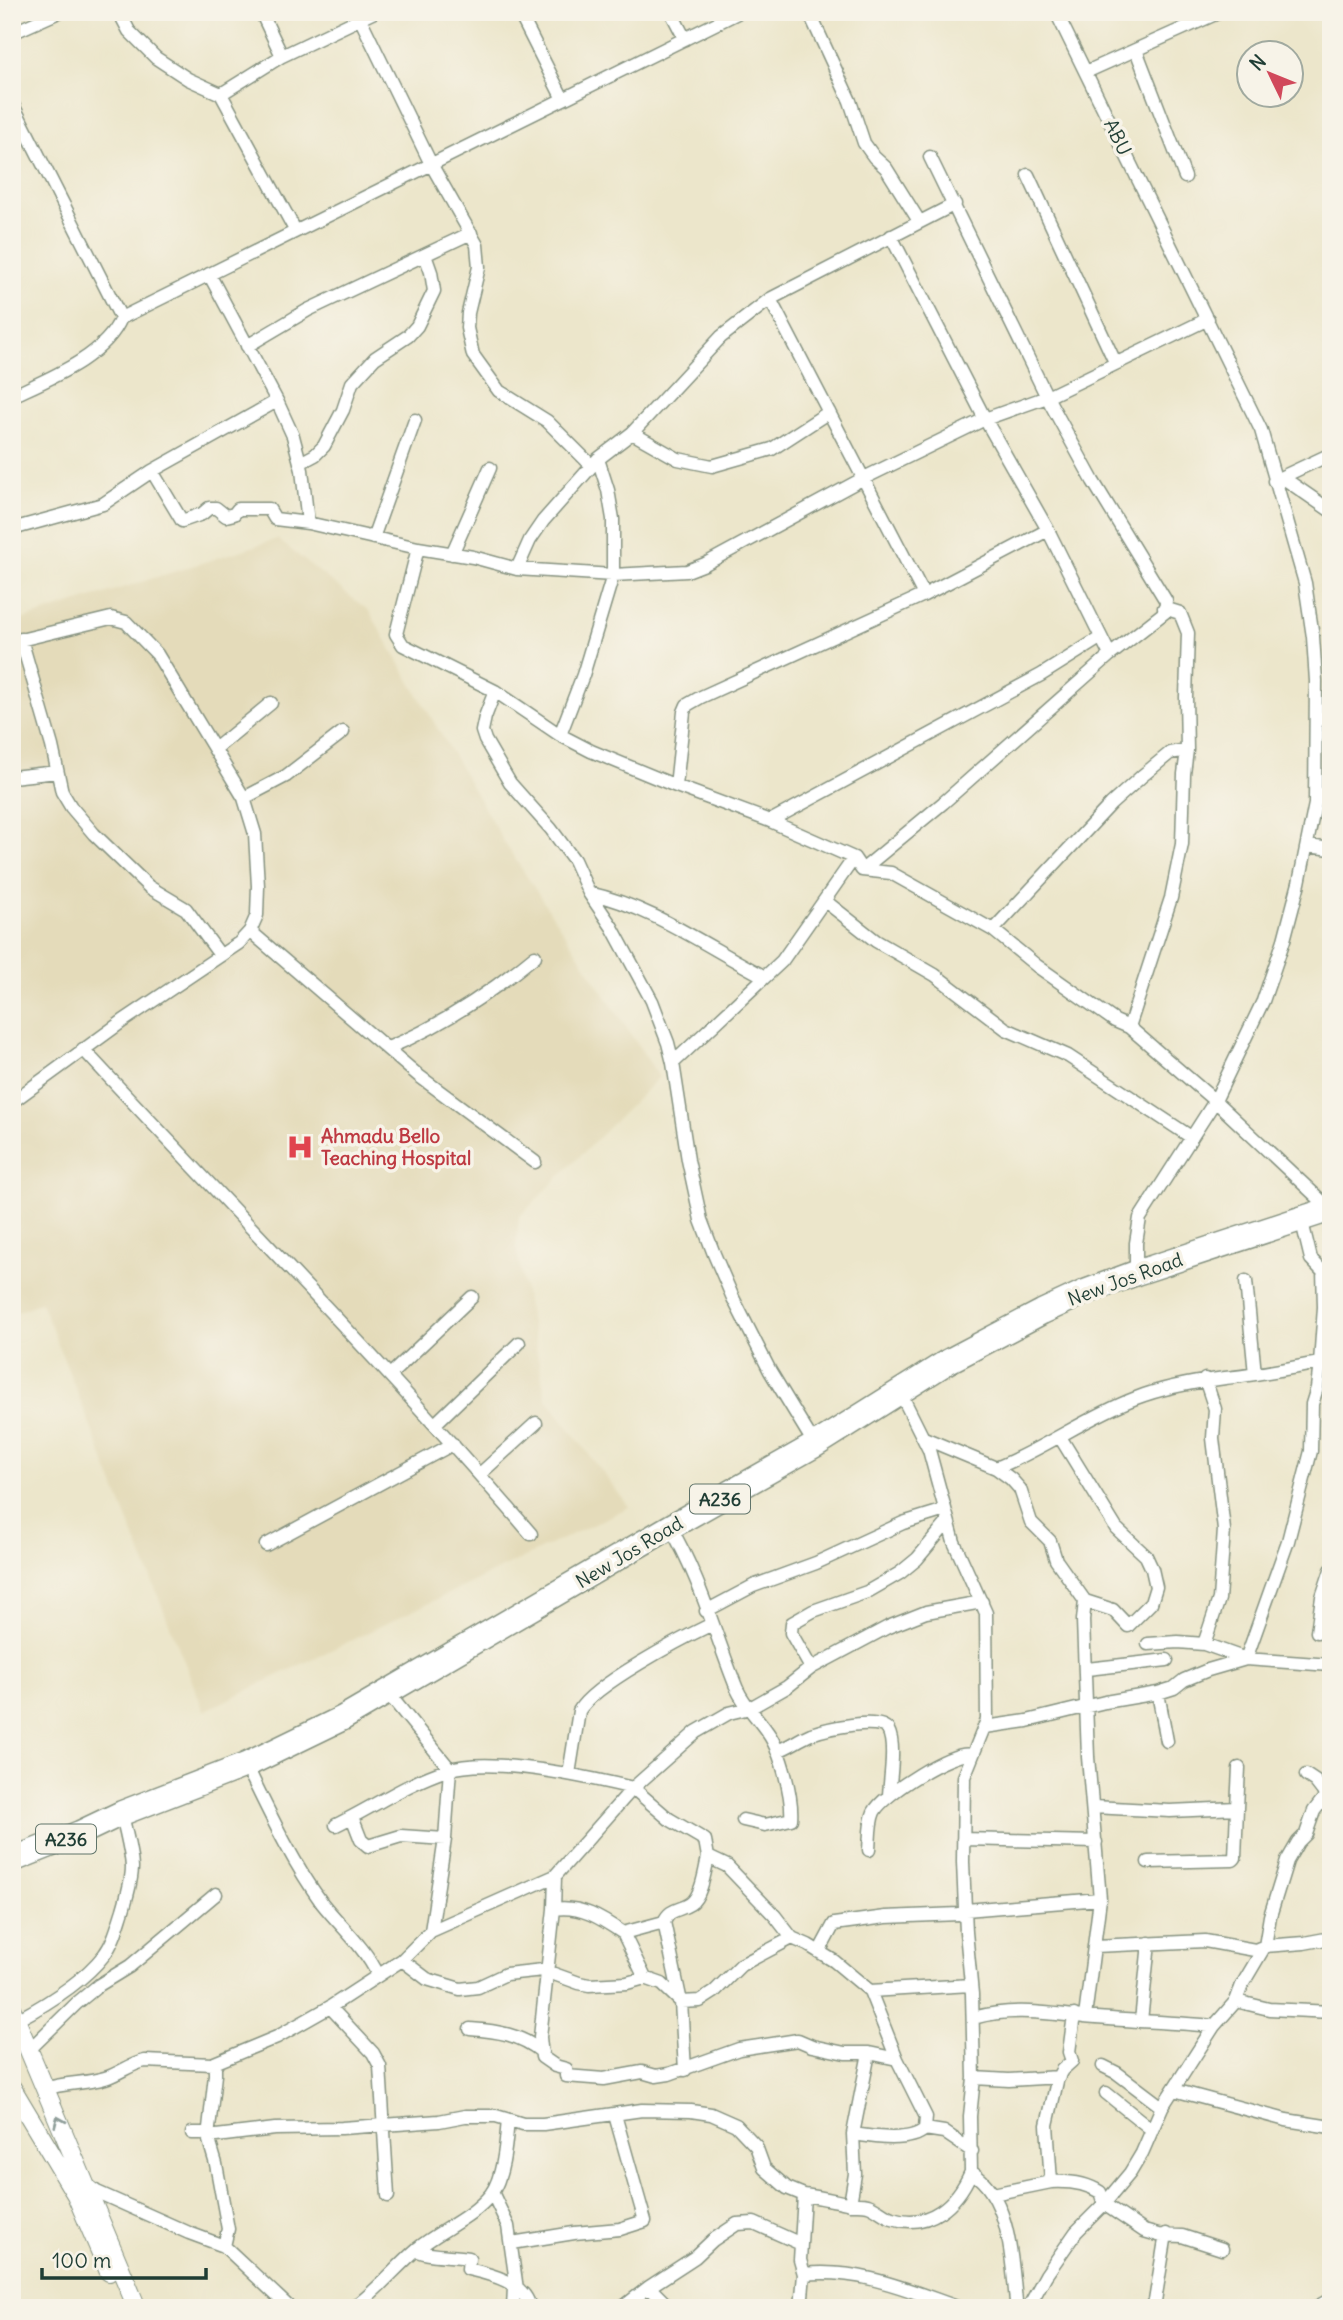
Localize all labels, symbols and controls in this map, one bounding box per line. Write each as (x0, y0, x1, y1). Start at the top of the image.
north arrow (1234, 38, 1304, 108)
text: N (1244, 49, 1271, 75)
street label: ABU (1099, 115, 1137, 159)
place label: Ahmadu Bello Teaching Hospital (321, 1124, 471, 1170)
hospital icon: Ahmadu Bello Teaching Hospital (285, 1132, 315, 1162)
street label: New Jos Road (1064, 1247, 1186, 1311)
road number: A236 (690, 1484, 750, 1514)
street label: New Jos Road (571, 1511, 687, 1593)
road number: A236 (36, 1825, 96, 1854)
one-way arrow (53, 2116, 67, 2128)
scale bar (42, 2236, 206, 2280)
text: 100 m (52, 2247, 111, 2274)

